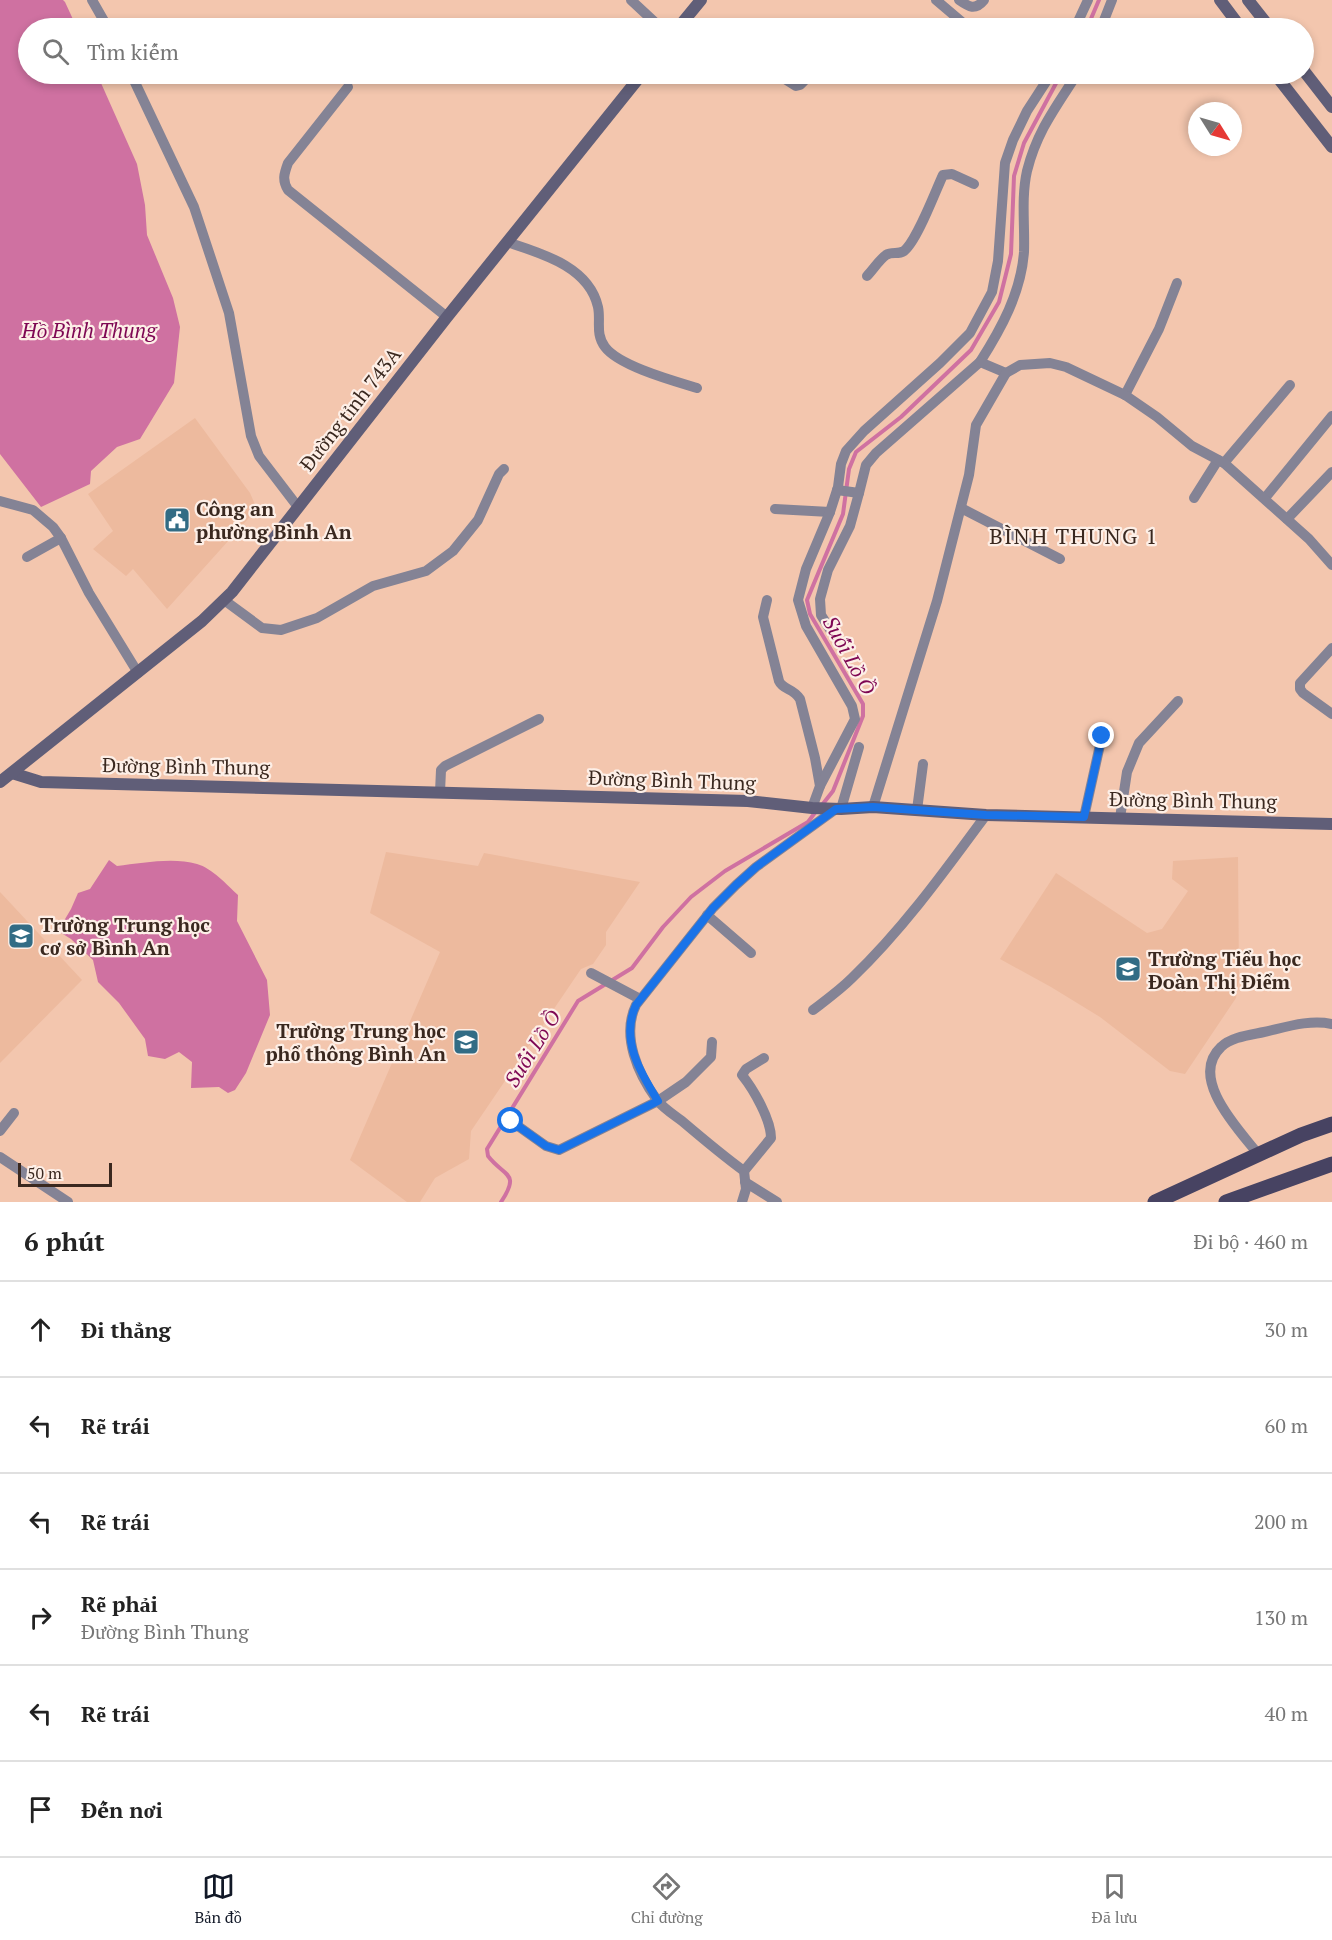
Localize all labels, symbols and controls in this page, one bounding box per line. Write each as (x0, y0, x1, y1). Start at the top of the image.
search box (18, 18, 1314, 84)
icon: search (39, 35, 72, 68)
text: Tìm kiếm (87, 37, 179, 66)
north arrow (1188, 102, 1242, 156)
water label: Hồ Bình Thung (21, 316, 158, 344)
street label: Đường tỉnh 743A (293, 341, 407, 476)
place label: Công an phường Bình An (196, 495, 352, 545)
public building icon: Công an phường Bình An (162, 505, 192, 535)
district label: BÌNH THUNG 1 (989, 521, 1159, 550)
water label: Suối Lồ Ồ (817, 611, 883, 699)
route end (1088, 722, 1114, 748)
street label: Đường Bình Thung (102, 751, 271, 781)
street label: Đường Bình Thung (588, 764, 757, 796)
street label: Đường Bình Thung (1109, 785, 1278, 815)
place label: Trường Trung học cơ sở Bình An (40, 911, 210, 961)
school or university icon: Trường Trung học cơ sở Bình An (6, 921, 36, 951)
place label: Trường Tiểu học Đoàn Thị Điểm (1148, 945, 1301, 995)
school or university icon: Trường Tiểu học Đoàn Thị Điểm (1113, 954, 1143, 984)
water label: Suối Lồ Ồ (497, 1004, 567, 1092)
place label: Trường Trung học phổ thông Bình An (265, 1017, 446, 1067)
school or university icon: Trường Trung học phổ thông Bình An (451, 1027, 481, 1057)
route start (497, 1107, 523, 1133)
scale bar (18, 1160, 112, 1188)
text: 50 m (27, 1162, 62, 1184)
text: 6 phút (24, 1224, 105, 1258)
text: Đi bộ · 460 m (1193, 1228, 1308, 1255)
icon: ahead (24, 1313, 57, 1346)
text: Đi thẳng (81, 1315, 171, 1344)
text: 30 m (1265, 1316, 1308, 1343)
icon: left (24, 1409, 57, 1442)
text: Rẽ trái (81, 1411, 150, 1440)
text: 60 m (1265, 1412, 1308, 1439)
icon: left (24, 1505, 57, 1538)
text: Rẽ trái (81, 1507, 150, 1536)
text: 200 m (1254, 1508, 1308, 1535)
text: Rẽ phải (81, 1589, 158, 1618)
icon: right (24, 1601, 57, 1634)
text: 130 m (1254, 1604, 1308, 1631)
text: Đường Bình Thung (81, 1618, 249, 1645)
icon: left (24, 1697, 57, 1730)
text: Rẽ trái (81, 1699, 150, 1728)
text: 40 m (1265, 1700, 1308, 1727)
icon: arrive (24, 1793, 57, 1826)
text: Đến nơi (81, 1795, 163, 1824)
tab: Bản đồ (194, 1870, 242, 1928)
tab: Chỉ đường (631, 1870, 703, 1928)
tab: Đã lưu (1092, 1870, 1138, 1928)

